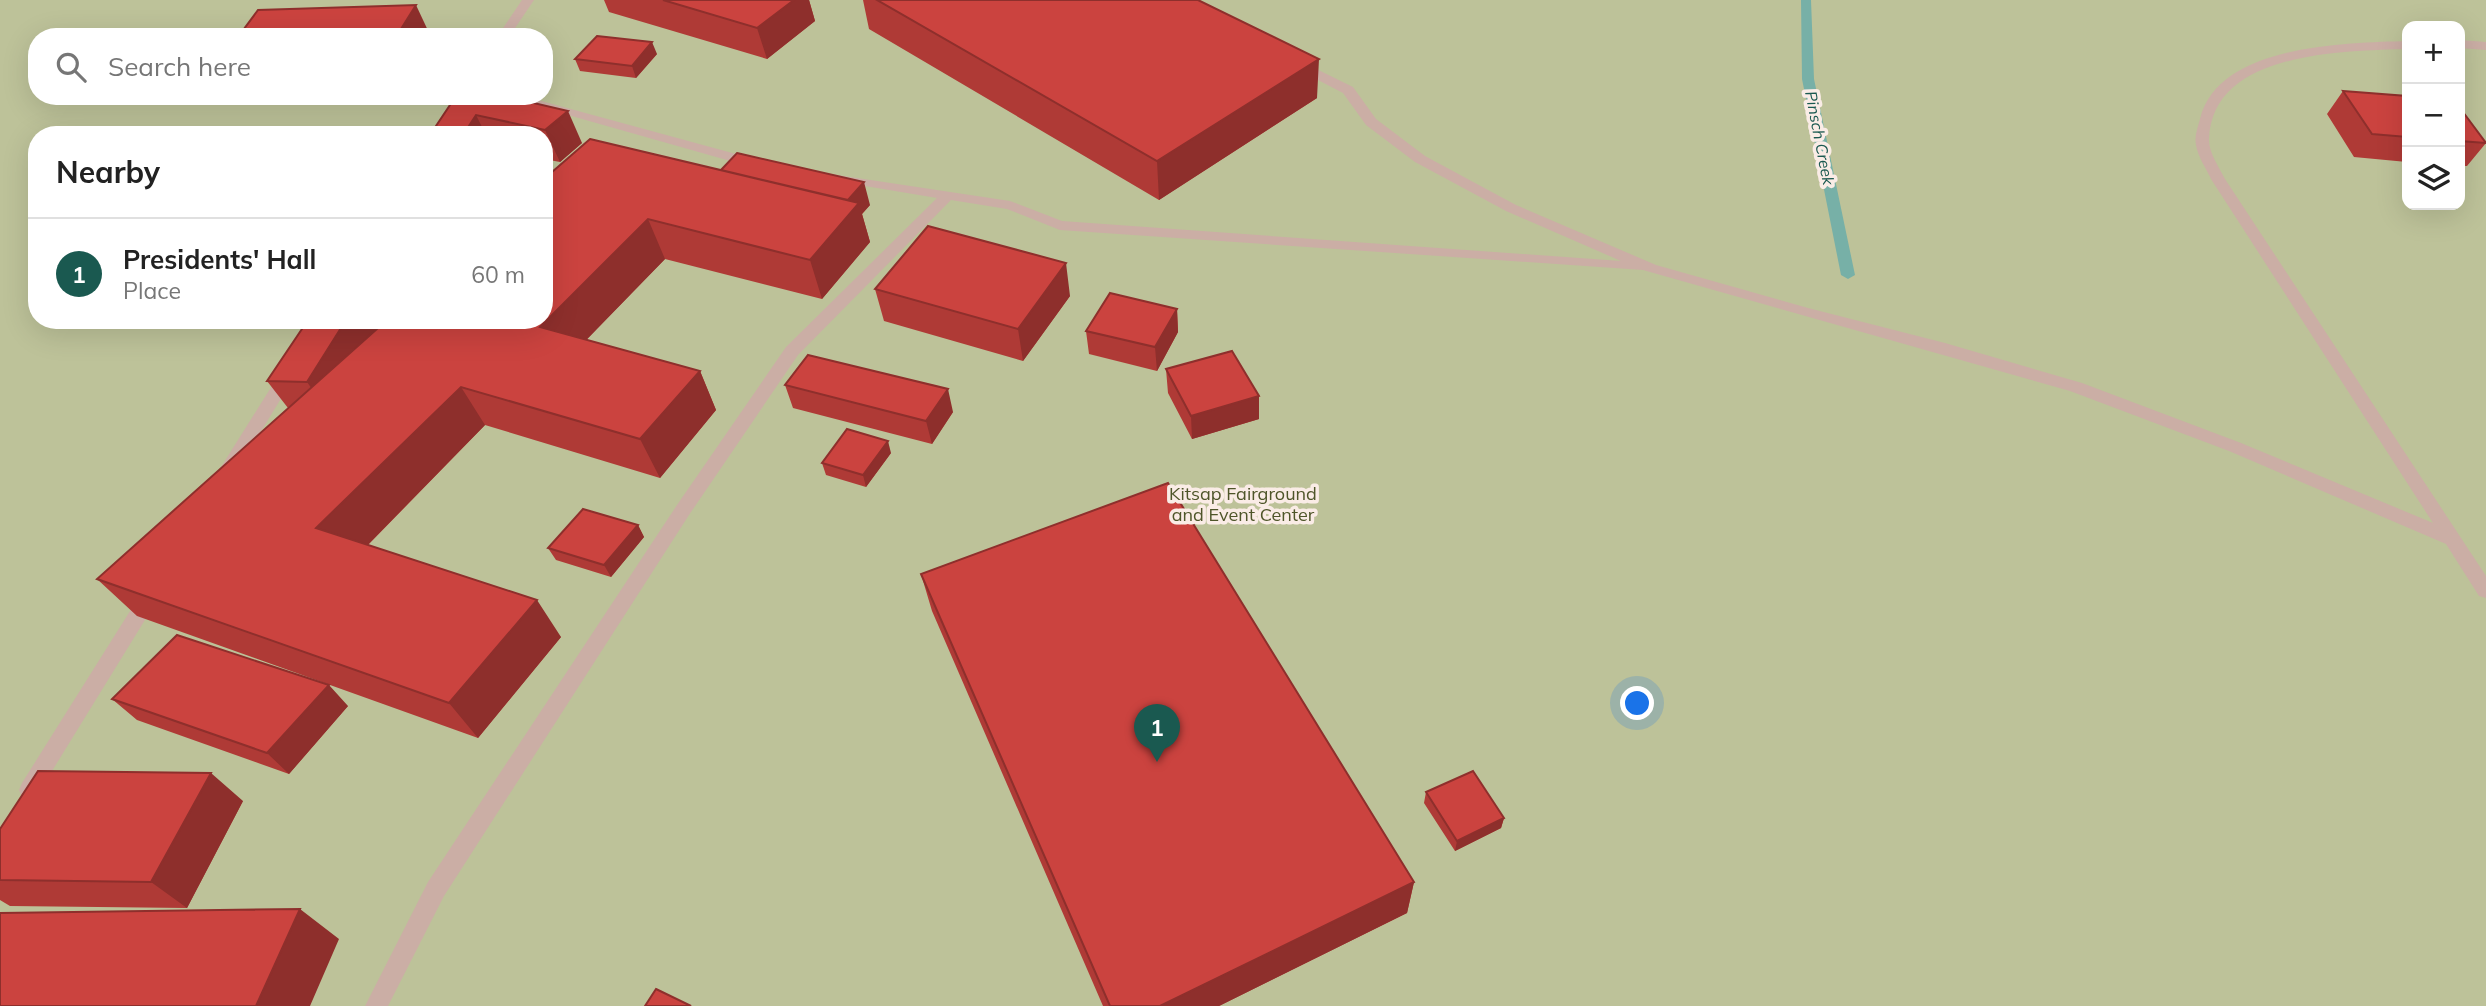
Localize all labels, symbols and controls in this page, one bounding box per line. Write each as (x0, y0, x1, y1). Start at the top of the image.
map controls (2402, 21, 2465, 210)
button: + (2402, 21, 2465, 84)
search box (28, 28, 553, 105)
icon: search (52, 48, 90, 86)
text: Search here (108, 50, 251, 83)
button: − (2402, 84, 2465, 147)
water label: Pinsch Creek (1801, 89, 1839, 187)
button: layers (2402, 147, 2465, 210)
text: Nearby (56, 153, 160, 191)
text: Presidents' Hall (123, 243, 316, 276)
text: 1 (72, 260, 86, 289)
text: 60 m (471, 260, 525, 289)
text: Place (123, 276, 181, 305)
park label: Kitsap Fairground and Event Center (1169, 482, 1317, 526)
your location (1620, 686, 1654, 720)
pin: 1 (1134, 704, 1180, 762)

